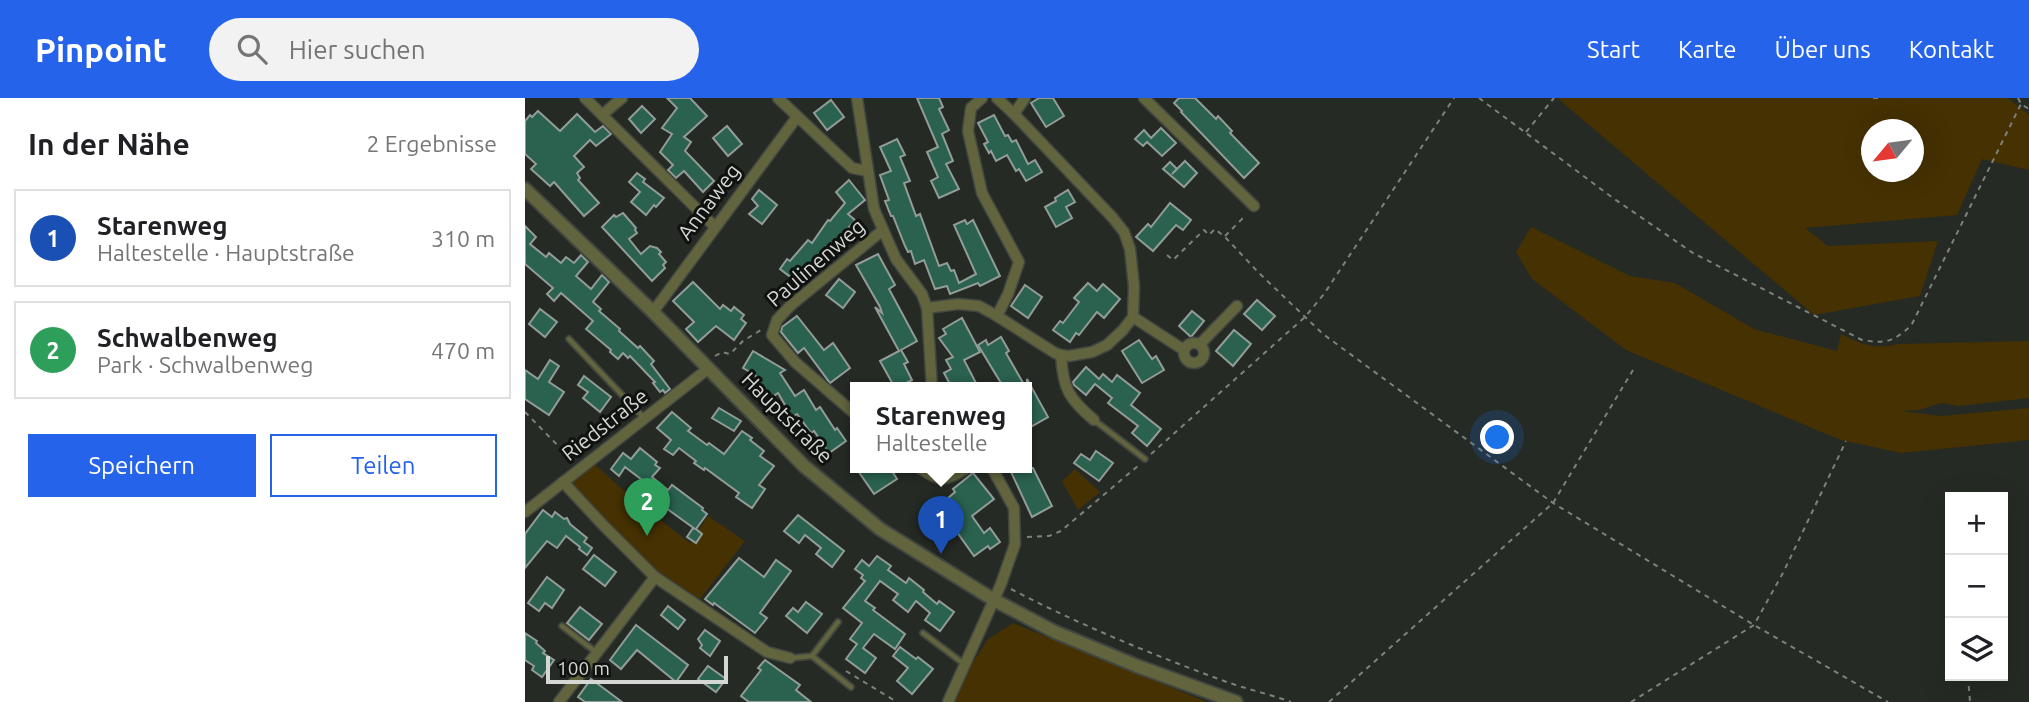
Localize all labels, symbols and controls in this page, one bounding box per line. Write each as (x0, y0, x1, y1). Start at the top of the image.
search box (209, 18, 699, 81)
icon: search (233, 30, 271, 68)
text: Pinpoint (35, 31, 167, 68)
text: Hier suchen (289, 35, 426, 64)
text: Start (1587, 36, 1640, 63)
text: Karte (1678, 36, 1737, 63)
text: Über uns (1775, 36, 1871, 63)
text: Kontakt (1909, 36, 1994, 63)
north arrow (1861, 119, 1924, 182)
text: In der Nähe (28, 127, 190, 161)
text: 2 Ergebnisse (366, 131, 497, 156)
street label: Annaweg (672, 159, 744, 244)
text: Starenweg (97, 211, 228, 240)
street label: Paulinenweg (762, 213, 869, 311)
text: 1 (47, 226, 59, 251)
text: 310 m (431, 226, 495, 251)
text: Haltestelle · Hauptstraße (97, 240, 355, 265)
text: Schwalbenweg (97, 323, 278, 352)
text: 2 (47, 338, 59, 363)
text: 470 m (431, 338, 495, 363)
text: Park · Schwalbenweg (97, 352, 313, 377)
street label: Hauptstraße (737, 367, 838, 468)
popup (850, 382, 1032, 473)
street label: Riedstraße (557, 383, 652, 465)
text: Starenweg (876, 401, 1006, 430)
your location (1480, 420, 1514, 454)
text: Haltestelle (876, 430, 988, 455)
button: Speichern (28, 434, 256, 497)
button: Teilen (270, 434, 497, 497)
pin: 2 (624, 478, 670, 536)
map controls (1945, 492, 2008, 681)
button: + (1945, 492, 2008, 555)
pin: 1 (918, 496, 964, 554)
button: − (1945, 555, 2008, 618)
button: layers (1945, 618, 2008, 681)
scale bar (546, 653, 728, 685)
text: 100 m (557, 657, 610, 679)

